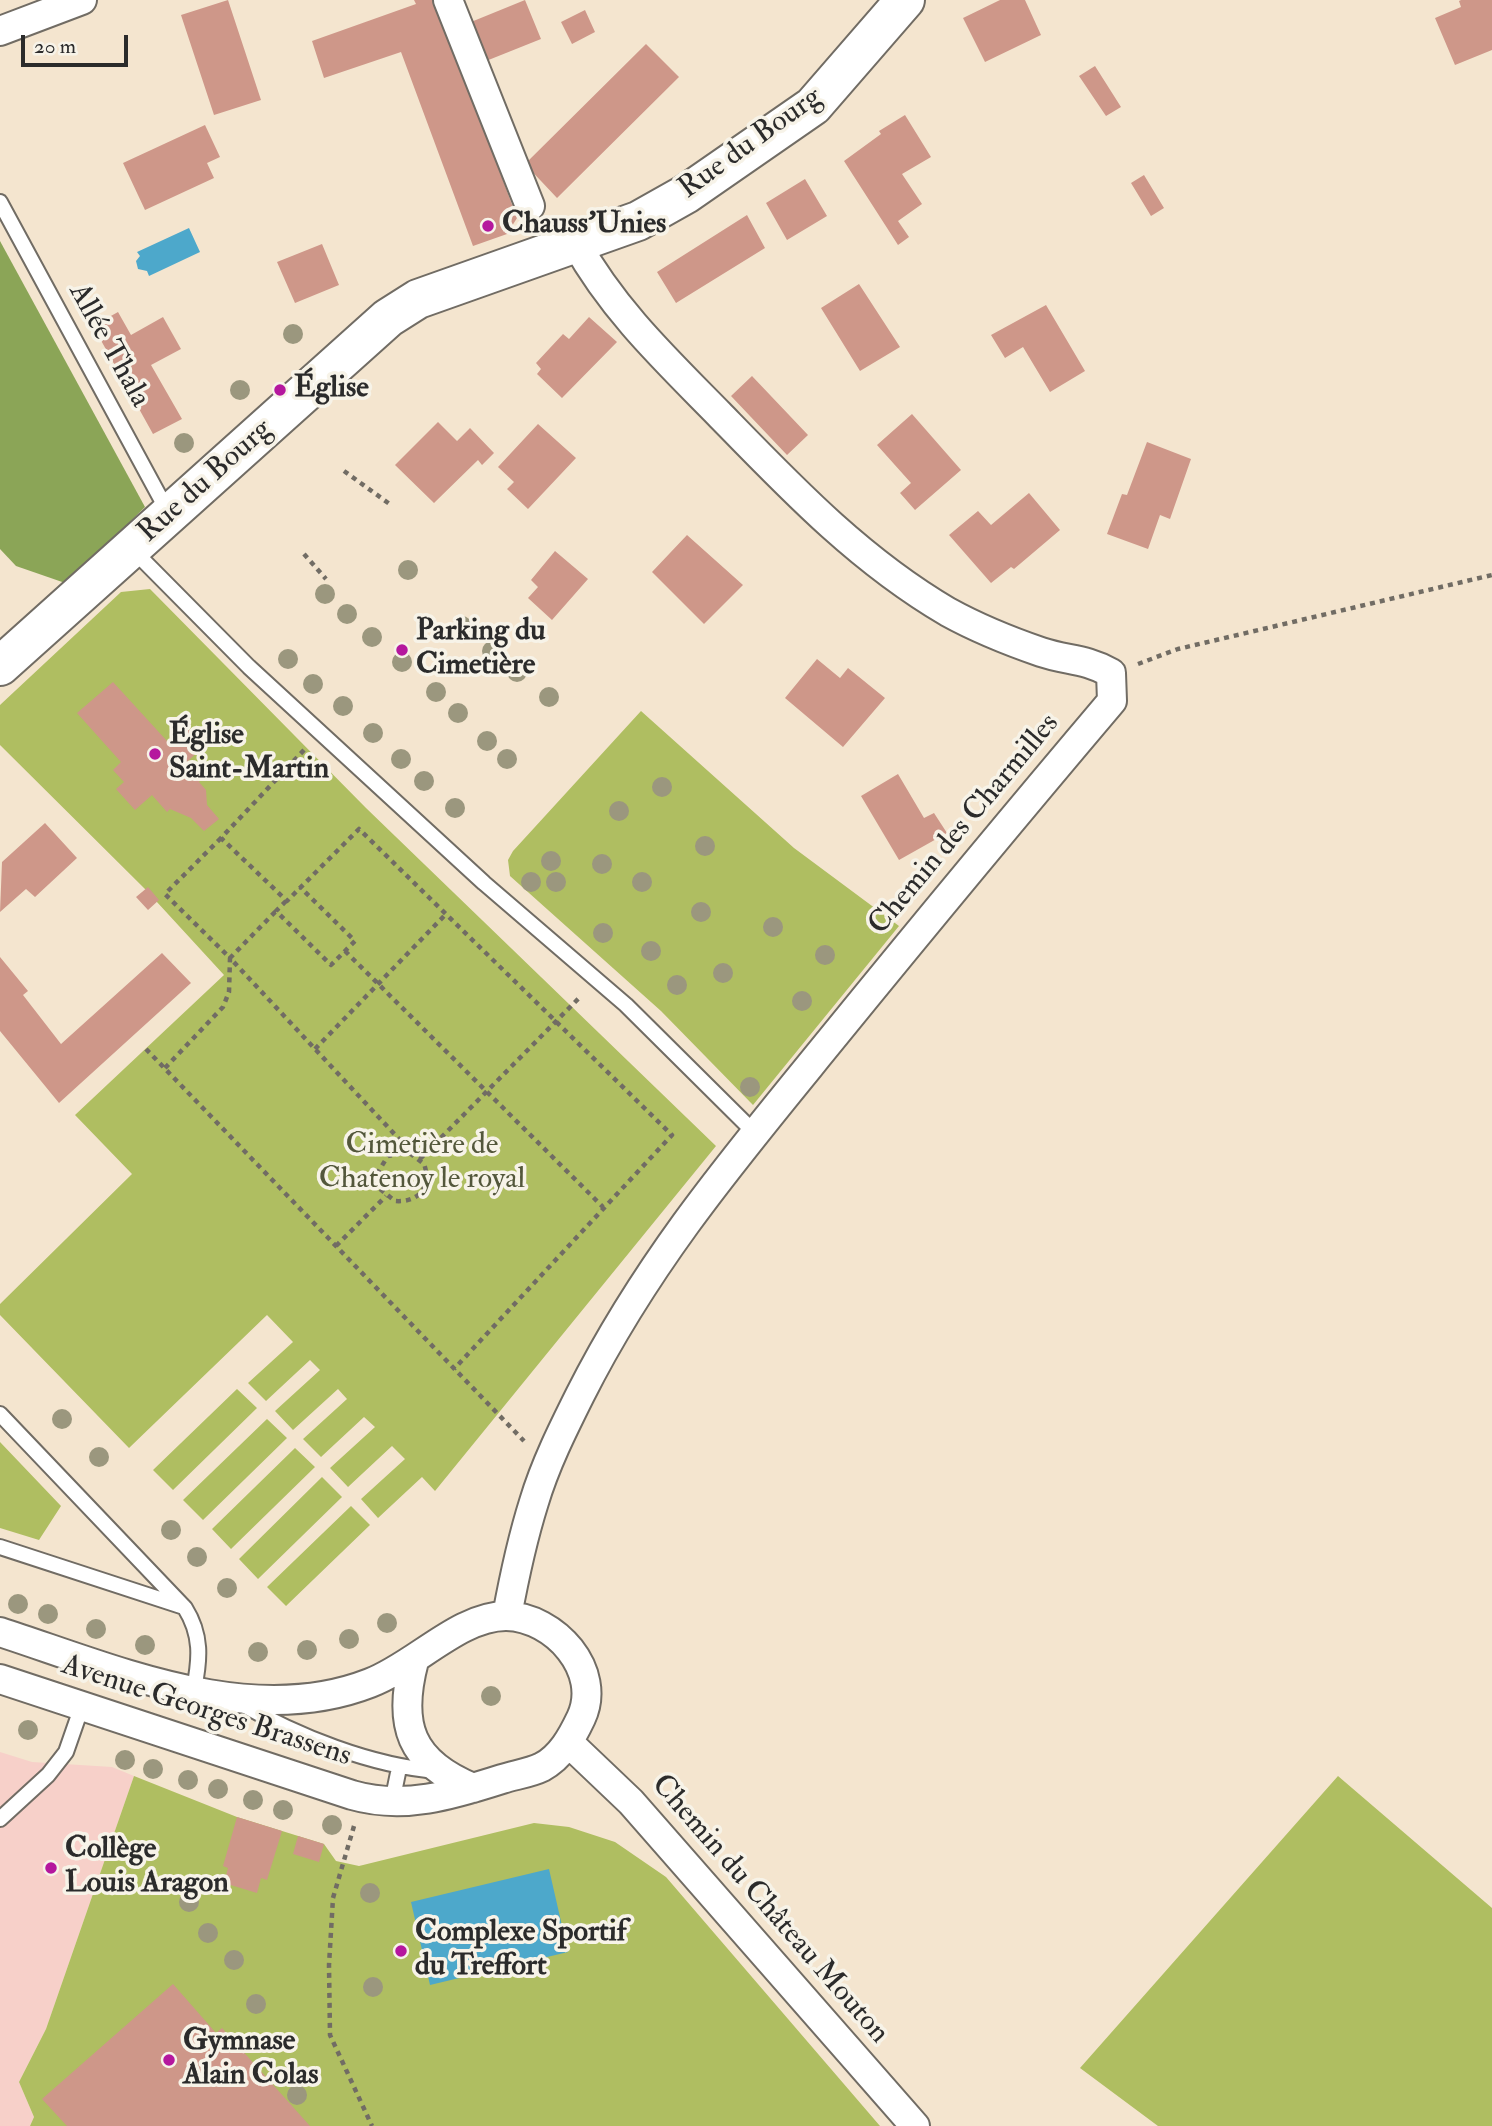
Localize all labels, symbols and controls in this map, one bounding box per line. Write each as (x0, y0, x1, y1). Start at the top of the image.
scale bar (24, 21, 131, 65)
text: 20 m (34, 33, 76, 60)
street label: Rue du Bourg (673, 80, 829, 208)
place label: Chauss'Unies (502, 208, 666, 244)
marker: Chauss'Unies (480, 218, 496, 234)
street label: Allée Thala (59, 278, 157, 414)
place label: Église (294, 372, 369, 408)
marker: Église (272, 382, 288, 398)
street label: Rue du Bourg (132, 413, 280, 551)
place label: Parking du Cimetière (416, 615, 545, 686)
marker: Parking du Cimetière (394, 642, 410, 658)
street label: Chemin des Charmilles (862, 707, 1068, 943)
place label: Église Saint-Martin (169, 719, 329, 790)
marker: Église Saint-Martin (147, 746, 163, 762)
park label: Cimetière de Chatenoy le royal (319, 1129, 525, 1200)
street label: Avenue Georges Brassens (57, 1648, 355, 1776)
street label: Chemin du Château Mouton (642, 1768, 896, 2052)
place label: Collège Louis Aragon (65, 1833, 229, 1904)
marker: Collège Louis Aragon (43, 1860, 59, 1876)
place label: Complexe Sportif du Treffort (415, 1916, 627, 1986)
marker: Complexe Sportif du Treffort (393, 1943, 409, 1959)
place label: Gymnase Alain Colas (183, 2025, 318, 2096)
marker: Gymnase Alain Colas (161, 2052, 177, 2068)

